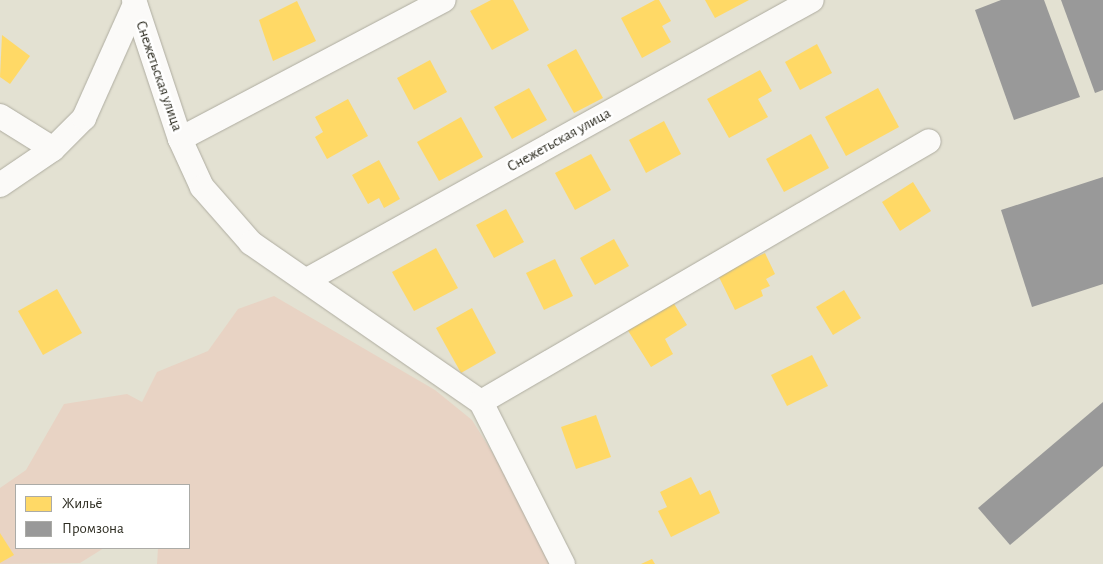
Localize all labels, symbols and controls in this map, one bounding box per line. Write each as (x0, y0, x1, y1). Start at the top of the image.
street label: Снежетьская улица (132, 18, 186, 134)
street label: Снежетьская улица (504, 104, 614, 176)
legend (15, 484, 190, 549)
text: Жильё (62, 496, 102, 511)
text: Промзона (62, 521, 124, 536)

